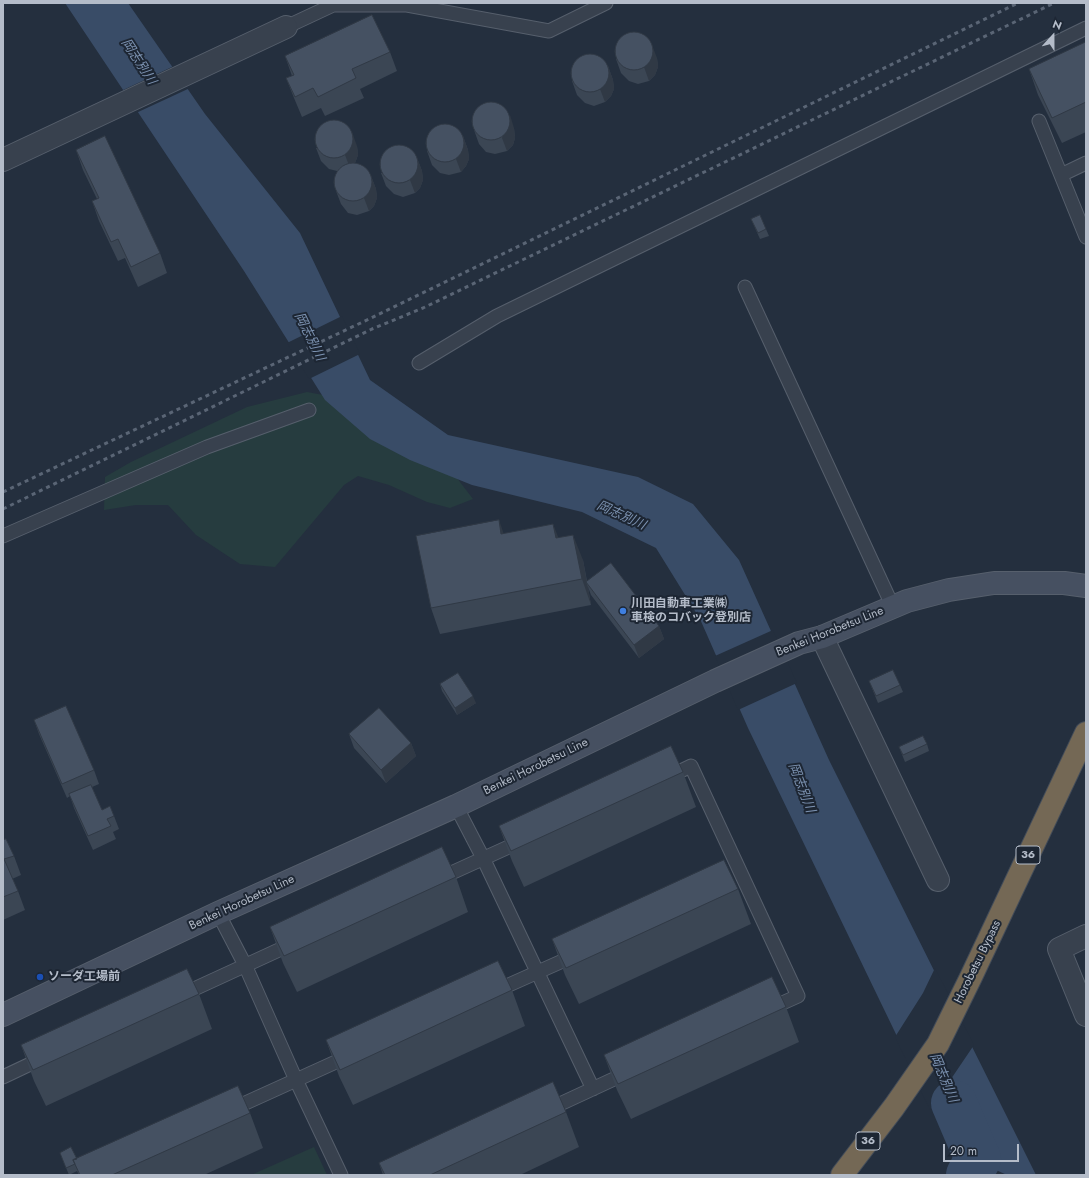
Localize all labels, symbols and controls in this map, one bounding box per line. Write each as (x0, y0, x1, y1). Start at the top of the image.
north arrow (1033, 16, 1073, 56)
text: N (1050, 16, 1064, 34)
water label: 岡志別川 (117, 36, 159, 88)
water label: 岡志別川 (291, 310, 327, 364)
water label: 岡志別川 (594, 498, 648, 534)
place label: 川田自動車工業㈱ 車検のコバック登別店 (631, 597, 751, 625)
street label: Benkei Horobetsu Line (774, 604, 886, 660)
marker: 川田自動車工業㈱ 車検のコバック登別店 (618, 606, 628, 616)
street label: Benkei Horobetsu Line (481, 735, 591, 799)
water label: 岡志別川 (784, 761, 818, 815)
road number: 36 (1016, 846, 1040, 864)
street label: Benkei Horobetsu Line (187, 872, 297, 934)
street label: Horobetsu Bypass (952, 918, 1004, 1006)
place label: ソーダ工場前 (48, 970, 120, 984)
marker: ソーダ工場前 (35, 972, 45, 982)
water label: 岡志別川 (926, 1051, 960, 1105)
road number: 36 (856, 1132, 880, 1150)
scale bar (945, 1136, 1021, 1162)
text: 20 m (950, 1142, 977, 1160)

